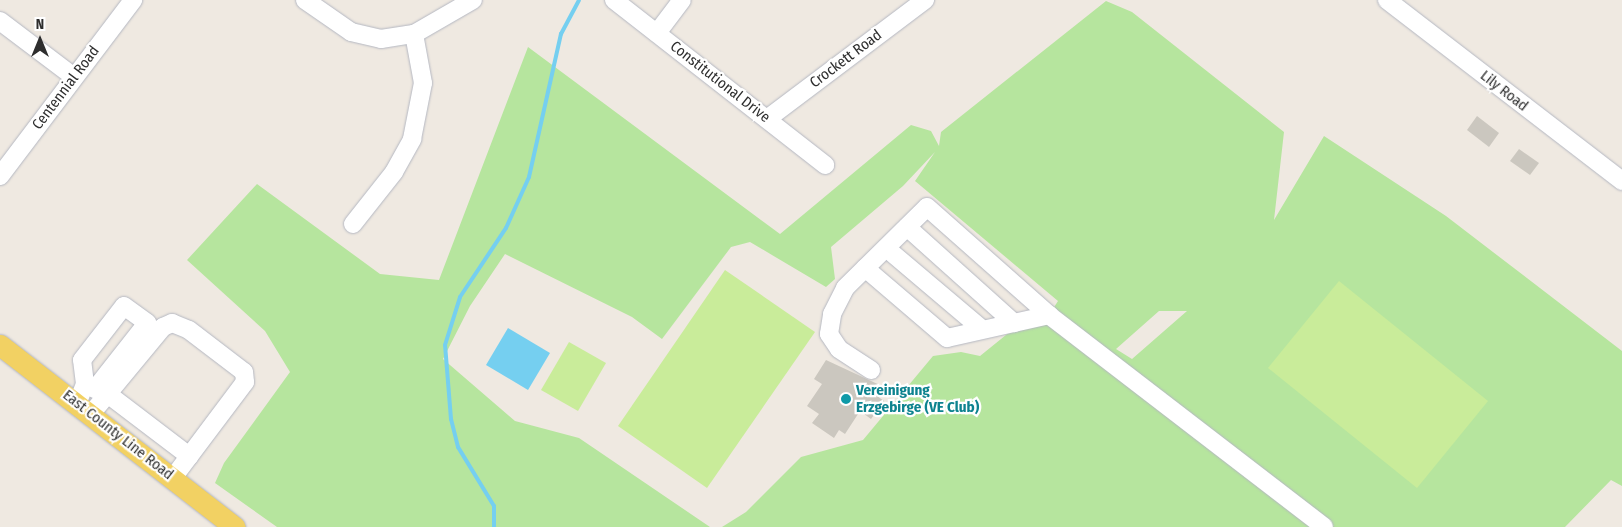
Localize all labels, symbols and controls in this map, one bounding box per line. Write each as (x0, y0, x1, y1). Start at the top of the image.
north arrow (15, 15, 65, 65)
text: N (36, 16, 44, 33)
street label: Crockett Road (807, 26, 885, 92)
street label: Constitutional Drive (666, 37, 774, 127)
street label: Centennial Road (29, 43, 103, 133)
street label: Lily Road (1477, 67, 1531, 115)
place label: Vereinigung Erzgebirge (VE Club) (856, 381, 979, 416)
street label: East County Line Road (59, 386, 177, 484)
marker: Vereinigung Erzgebirge (VE Club) (840, 393, 852, 405)

